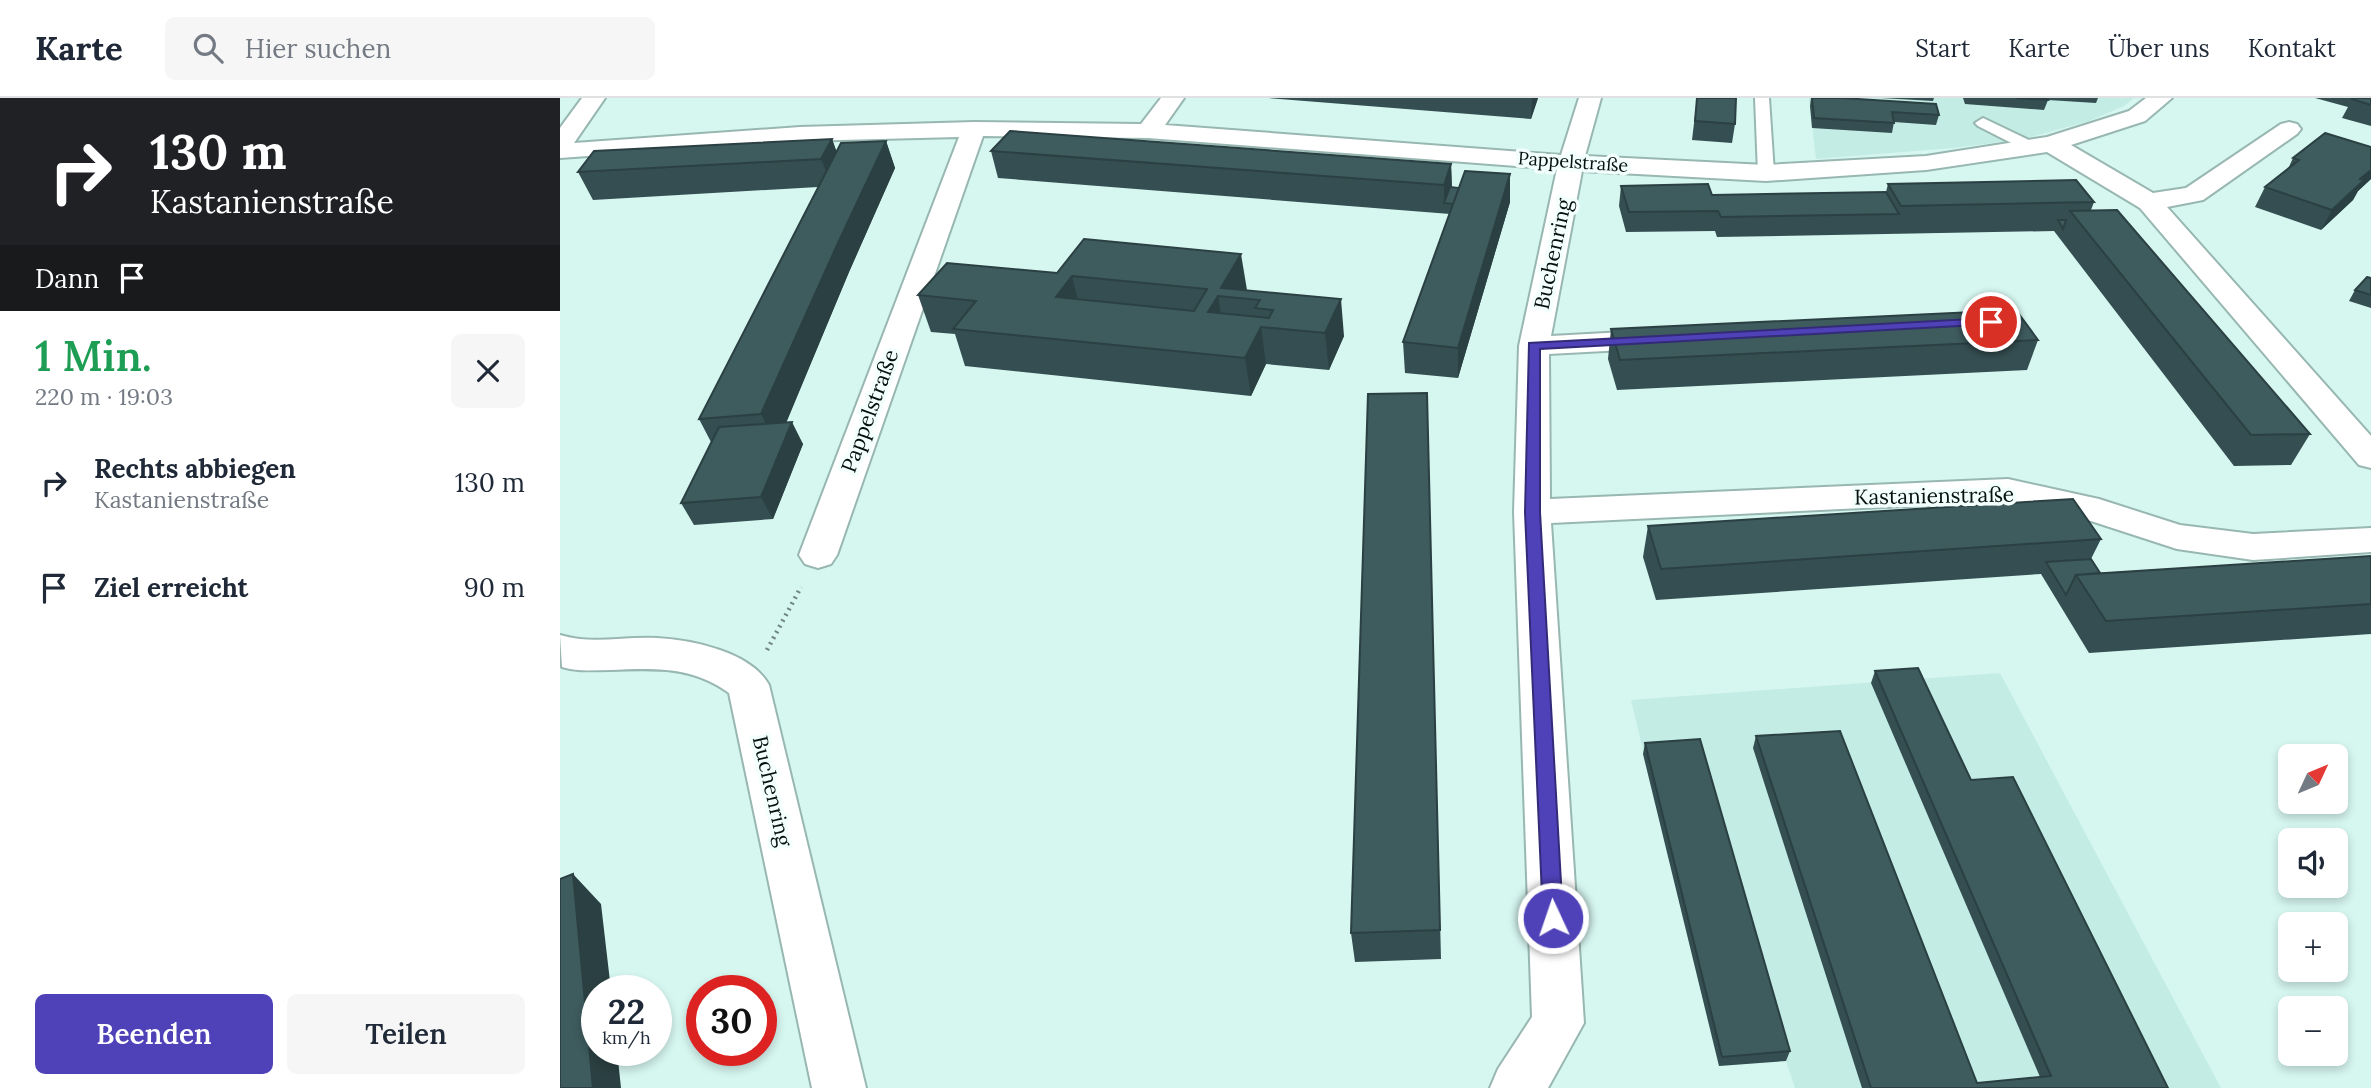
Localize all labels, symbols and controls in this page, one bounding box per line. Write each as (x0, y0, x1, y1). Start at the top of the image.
search box (165, 17, 655, 80)
text: Karte (35, 27, 123, 69)
icon: search (189, 29, 227, 67)
text: Hier suchen (245, 32, 391, 65)
text: Start (1915, 33, 1970, 64)
text: Karte (2008, 33, 2070, 64)
text: Über uns (2108, 33, 2210, 64)
text: Kontakt (2248, 33, 2336, 64)
text: 130 m (150, 120, 286, 182)
icon: right (35, 126, 126, 217)
street label: Pappelstraße (1517, 146, 1629, 177)
text: Kastanienstraße (150, 181, 394, 222)
street label: Buchenring (1528, 196, 1578, 312)
icon: arrive (113, 259, 151, 297)
text: Dann (35, 262, 99, 295)
pin (1961, 292, 2021, 352)
icon: arrive (1972, 303, 2010, 341)
text: 1 Min. (35, 329, 152, 383)
button: close (451, 334, 525, 408)
street label: Pappelstraße (835, 346, 904, 476)
text: 220 m · 19:03 (35, 382, 173, 411)
text: Rechts abbiegen (94, 452, 296, 485)
icon: right (35, 464, 73, 502)
text: 130 m (455, 466, 525, 499)
street label: Kastanienstraße (1854, 481, 2014, 510)
text: Kastanienstraße (94, 485, 269, 514)
icon: arrive (35, 569, 73, 607)
text: Ziel erreicht (94, 571, 248, 604)
text: 90 m (464, 571, 525, 604)
street label: Buchenring (747, 733, 798, 849)
north arrow (2278, 744, 2348, 814)
map controls (2278, 744, 2348, 1066)
button: sound (2278, 828, 2348, 898)
position arrow (1516, 881, 1590, 955)
button: + (2278, 912, 2348, 982)
speed limit sign: 30 (686, 975, 777, 1066)
text: 22 (608, 989, 645, 1034)
button: Beenden (35, 994, 273, 1074)
button: Teilen (287, 994, 525, 1074)
button: − (2278, 996, 2348, 1066)
text: km/h (602, 1026, 651, 1049)

